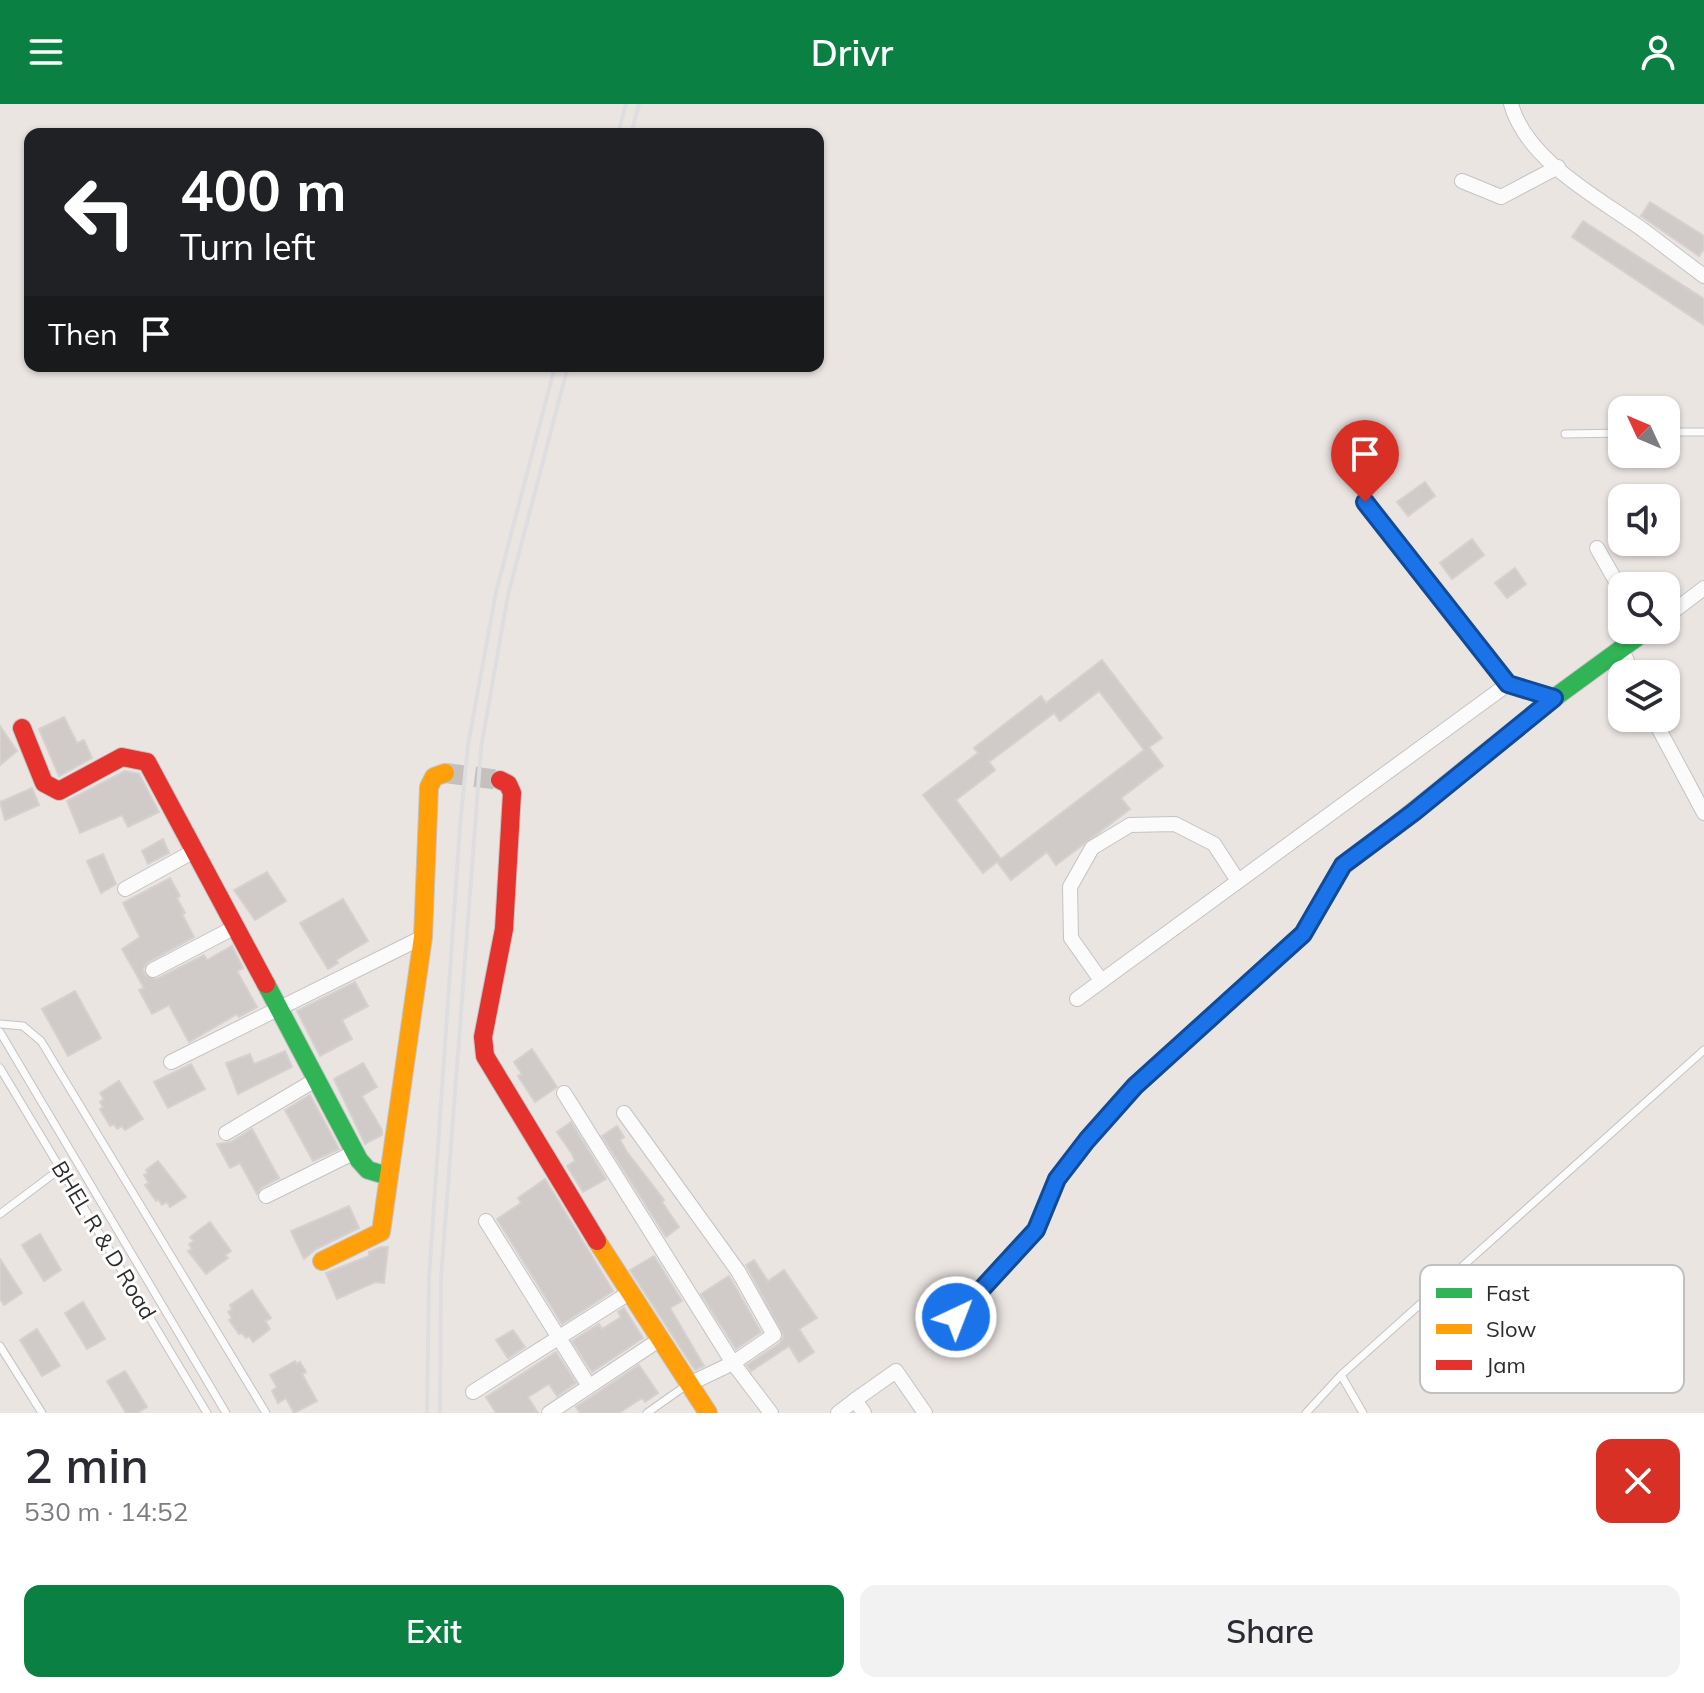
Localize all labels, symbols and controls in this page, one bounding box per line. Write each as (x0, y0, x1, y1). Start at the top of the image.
icon: menu (24, 30, 68, 74)
text: Drivr (811, 30, 893, 75)
icon: person (1636, 30, 1680, 74)
text: 400 m (180, 155, 347, 225)
icon: left (48, 160, 152, 264)
text: Turn left (180, 224, 316, 269)
icon: arrive (134, 312, 178, 356)
text: Then (48, 315, 118, 353)
north arrow (1608, 396, 1680, 468)
map controls (1608, 396, 1680, 732)
pin (1331, 420, 1399, 502)
icon: arrive (1343, 432, 1387, 476)
button: sound (1608, 484, 1680, 556)
button: search (1608, 572, 1680, 644)
button: layers (1608, 660, 1680, 732)
street label: BHEL R & D Road (46, 1156, 162, 1324)
legend (1420, 1265, 1684, 1393)
position arrow (914, 1275, 998, 1359)
text: Fast (1486, 1279, 1530, 1307)
text: Slow (1486, 1315, 1536, 1343)
text: Jam (1486, 1351, 1526, 1379)
text: 2 min (24, 1435, 149, 1495)
button: close (1596, 1439, 1680, 1523)
text: 530 m · 14:52 (24, 1495, 188, 1528)
button: Exit (24, 1585, 844, 1677)
button: Share (860, 1585, 1680, 1677)

